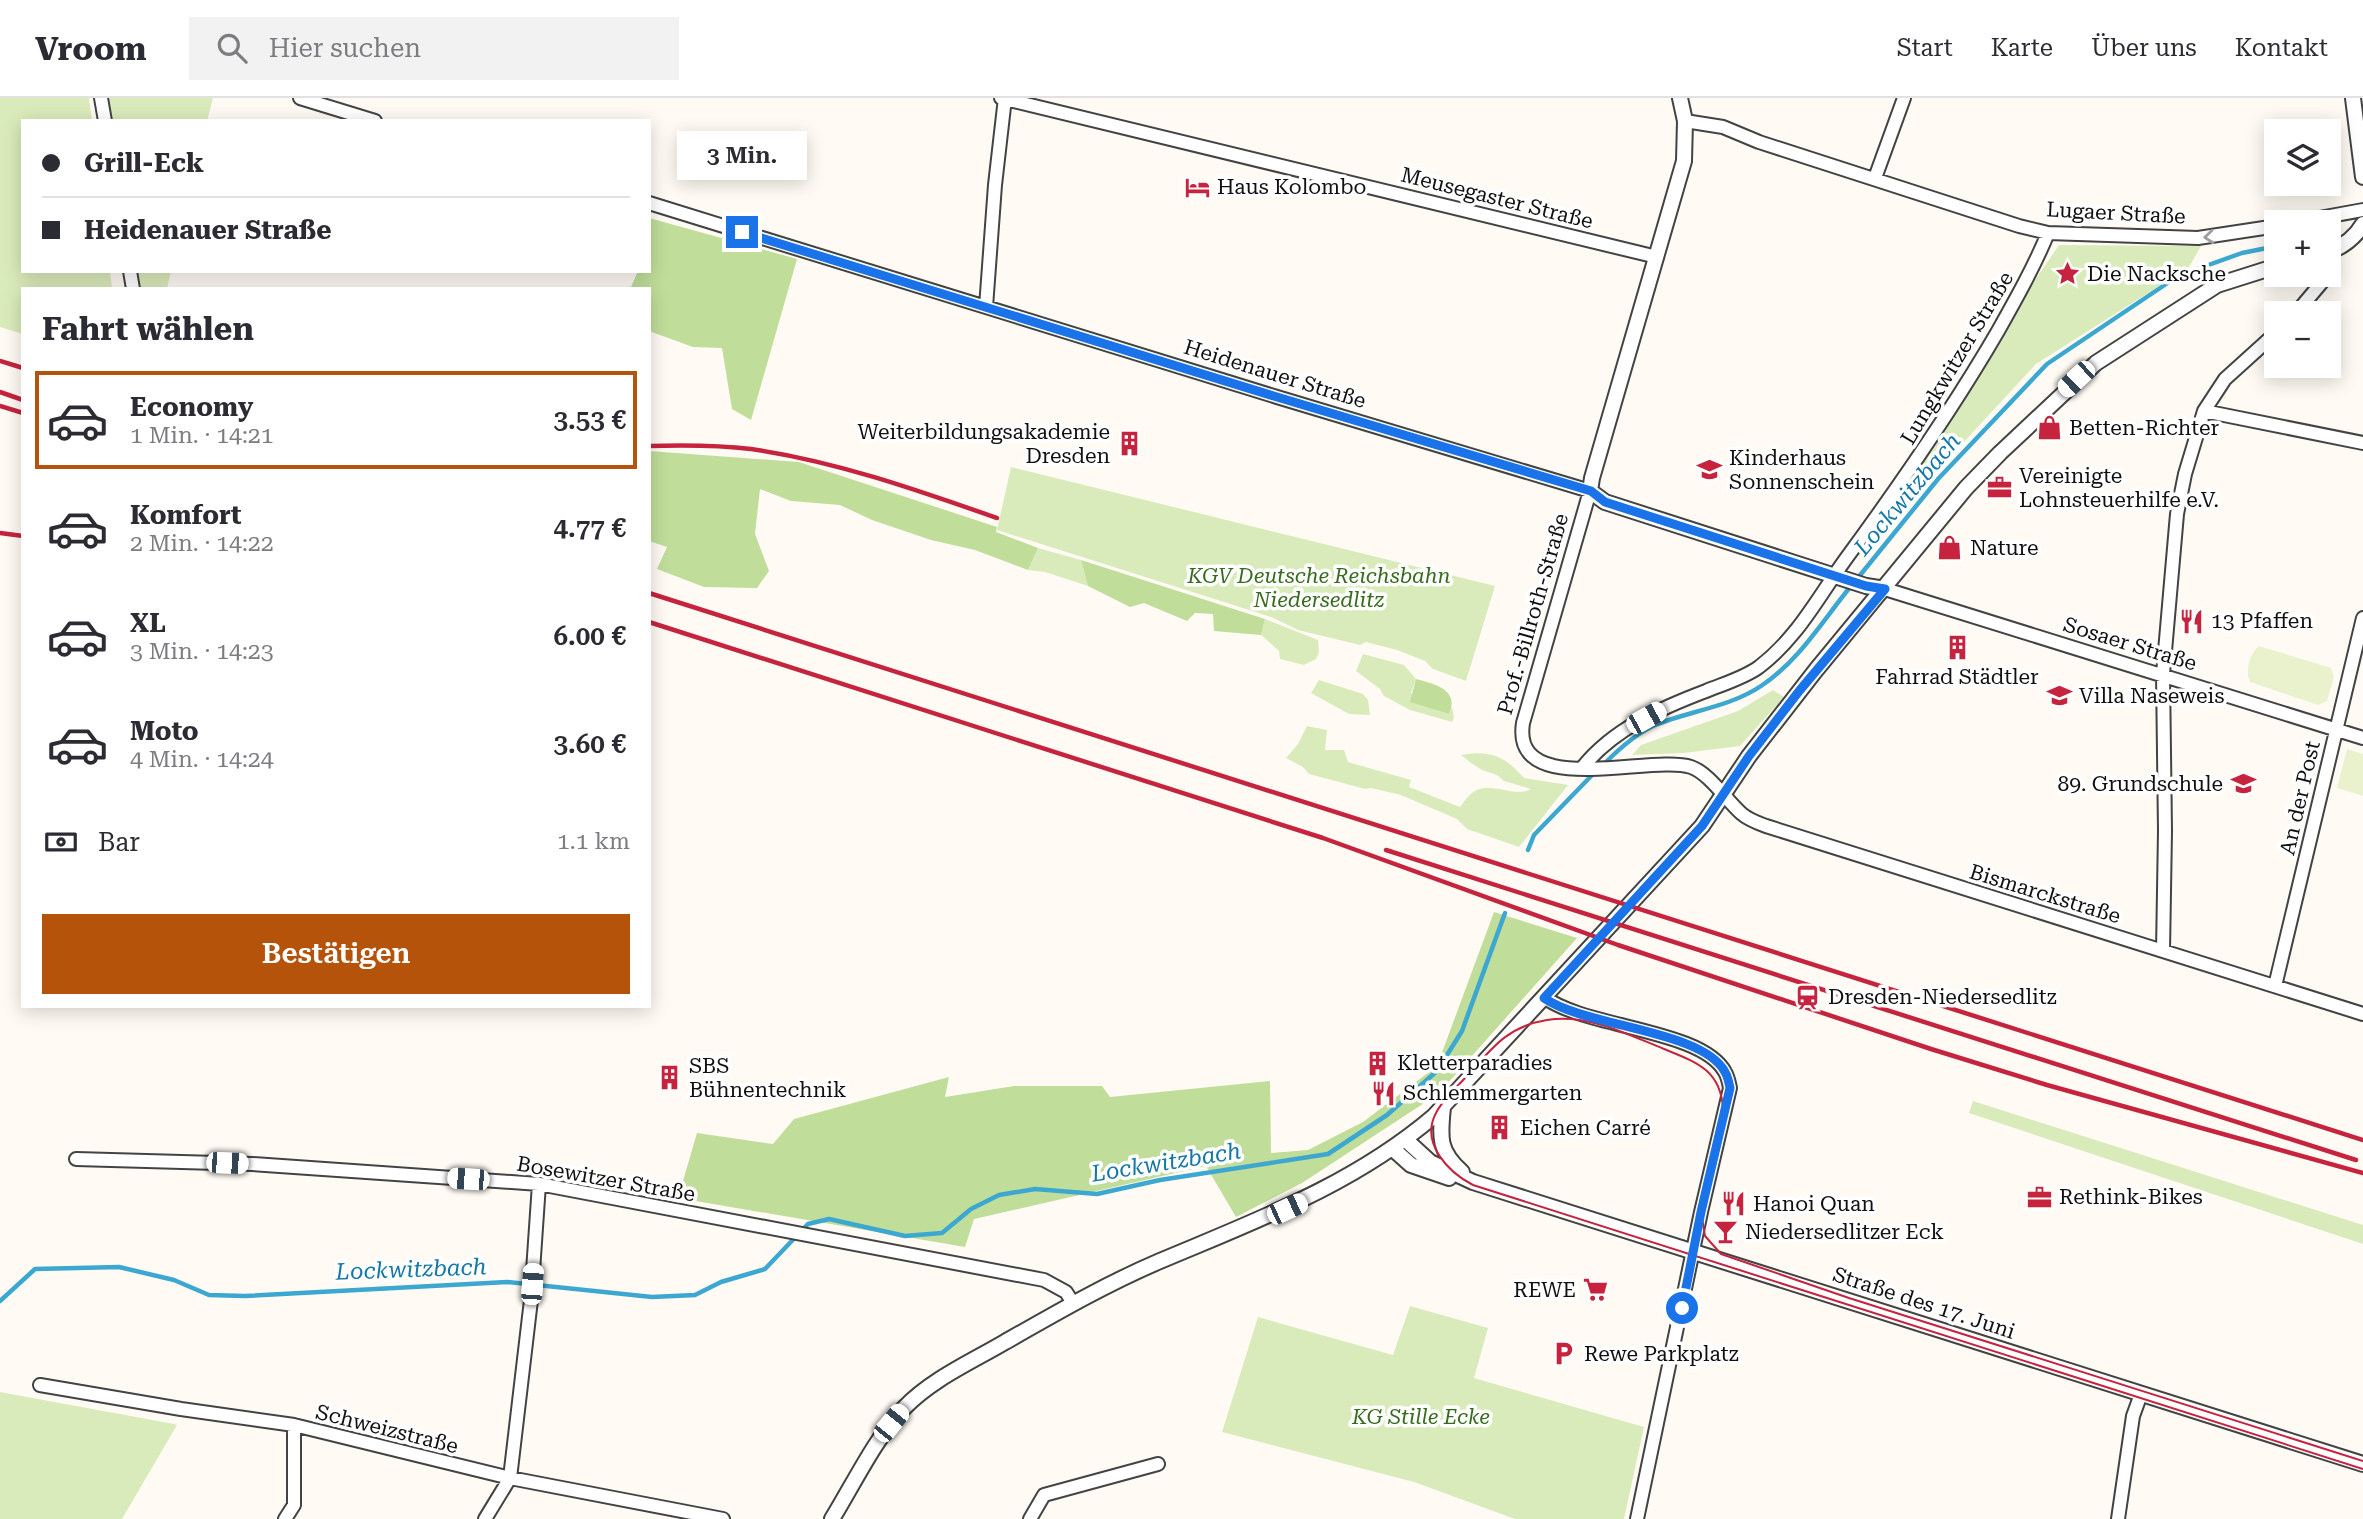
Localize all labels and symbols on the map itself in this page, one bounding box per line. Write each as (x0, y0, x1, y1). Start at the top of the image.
callout: 3 Min. (677, 130, 807, 180)
street label: Meusegaster Straße (1399, 163, 1595, 233)
hotel icon: Haus Kolombo (1183, 173, 1211, 201)
place label: Haus Kolombo (1217, 175, 1366, 199)
street label: Lugaer Straße (2046, 197, 2186, 229)
route end (726, 216, 758, 248)
one-way arrow (2204, 229, 2215, 244)
place icon: Die Nacksche (2053, 260, 2081, 288)
place label: Die Nacksche (2087, 262, 2226, 286)
street label: Lungkwitzer Straße (1896, 267, 2018, 449)
street label: Heidenauer Straße (1181, 335, 1369, 413)
car (2054, 357, 2099, 401)
shop icon: Betten-Richter (2035, 414, 2063, 442)
place label: Betten-Richter (2069, 416, 2219, 440)
place label: Weiterbildungsakademie Dresden (858, 420, 1110, 468)
water label: Lockwitzbach (1848, 428, 1966, 562)
building icon: Weiterbildungsakademie Dresden (1116, 430, 1144, 458)
place label: Kinderhaus Sonnenschein (1729, 446, 1875, 494)
school or university icon: Kinderhaus Sonnenschein (1695, 456, 1723, 484)
place label: Vereinigte Lohnsteuerhilfe e.V. (2019, 464, 2219, 512)
office icon: Vereinigte Lohnsteuerhilfe e.V. (1985, 474, 2013, 502)
street label: Prof.-Billroth-Straße (1493, 511, 1573, 717)
shop icon: Nature (1936, 534, 1964, 562)
place label: Nature (1970, 536, 2039, 560)
park label: KGV Deutsche Reichsbahn Niedersedlitz (1187, 564, 1450, 612)
restaurant icon: 13 Pfaffen (2177, 607, 2205, 635)
place label: 13 Pfaffen (2211, 609, 2313, 633)
street label: Sosaer Straße (2060, 612, 2200, 676)
building icon: Fahrrad Städtler (1943, 634, 1971, 662)
place label: Fahrrad Städtler (1875, 665, 2039, 689)
school or university icon: Villa Naseweis (2045, 682, 2073, 710)
place label: Villa Naseweis (2079, 684, 2224, 708)
car (1623, 699, 1670, 737)
street label: An der Post (2275, 739, 2325, 857)
school or university icon: 89. Grundschule (2229, 770, 2257, 798)
place label: 89. Grundschule (2057, 772, 2223, 796)
street label: Bismarckstraße (1966, 860, 2124, 928)
station icon: Dresden-Niedersedlitz (1794, 983, 1822, 1011)
place label: Dresden-Niedersedlitz (1828, 985, 2057, 1009)
building icon: Kletterparadies (1363, 1049, 1391, 1077)
place label: Kletterparadies (1397, 1051, 1552, 1075)
place label: SBS Bühnentechnik (689, 1054, 846, 1102)
building icon: SBS Bühnentechnik (655, 1064, 683, 1092)
restaurant icon: Schlemmergarten (1369, 1079, 1397, 1107)
place label: Schlemmergarten (1403, 1081, 1583, 1105)
building icon: Eichen Carré (1486, 1114, 1514, 1142)
place label: Eichen Carré (1520, 1116, 1651, 1140)
water label: Lockwitzbach (1088, 1137, 1243, 1188)
street label: Bosewitzer Straße (515, 1151, 697, 1207)
car (206, 1152, 249, 1174)
car (447, 1167, 490, 1191)
office icon: Rethink-Bikes (2025, 1183, 2053, 1211)
place label: Rethink-Bikes (2059, 1185, 2203, 1209)
restaurant icon: Hanoi Quan (1719, 1190, 1747, 1218)
car (1264, 1191, 1311, 1227)
place label: Hanoi Quan (1753, 1192, 1875, 1216)
bar icon: Niedersedlitzer Eck (1711, 1218, 1739, 1246)
place label: Niedersedlitzer Eck (1745, 1220, 1944, 1244)
water label: Lockwitzbach (334, 1253, 487, 1286)
car (521, 1262, 544, 1306)
street label: Straße des 17. Juni (1830, 1262, 2018, 1344)
supermarket icon: REWE (1582, 1276, 1610, 1304)
place label: REWE (1513, 1278, 1576, 1302)
route start (1666, 1292, 1698, 1324)
parking icon: Rewe Parkplatz (1550, 1340, 1578, 1368)
place label: Rewe Parkplatz (1584, 1342, 1739, 1366)
street label: Schweizstraße (313, 1400, 461, 1458)
car (870, 1400, 913, 1446)
park label: KG Stille Ecke (1351, 1405, 1490, 1429)

